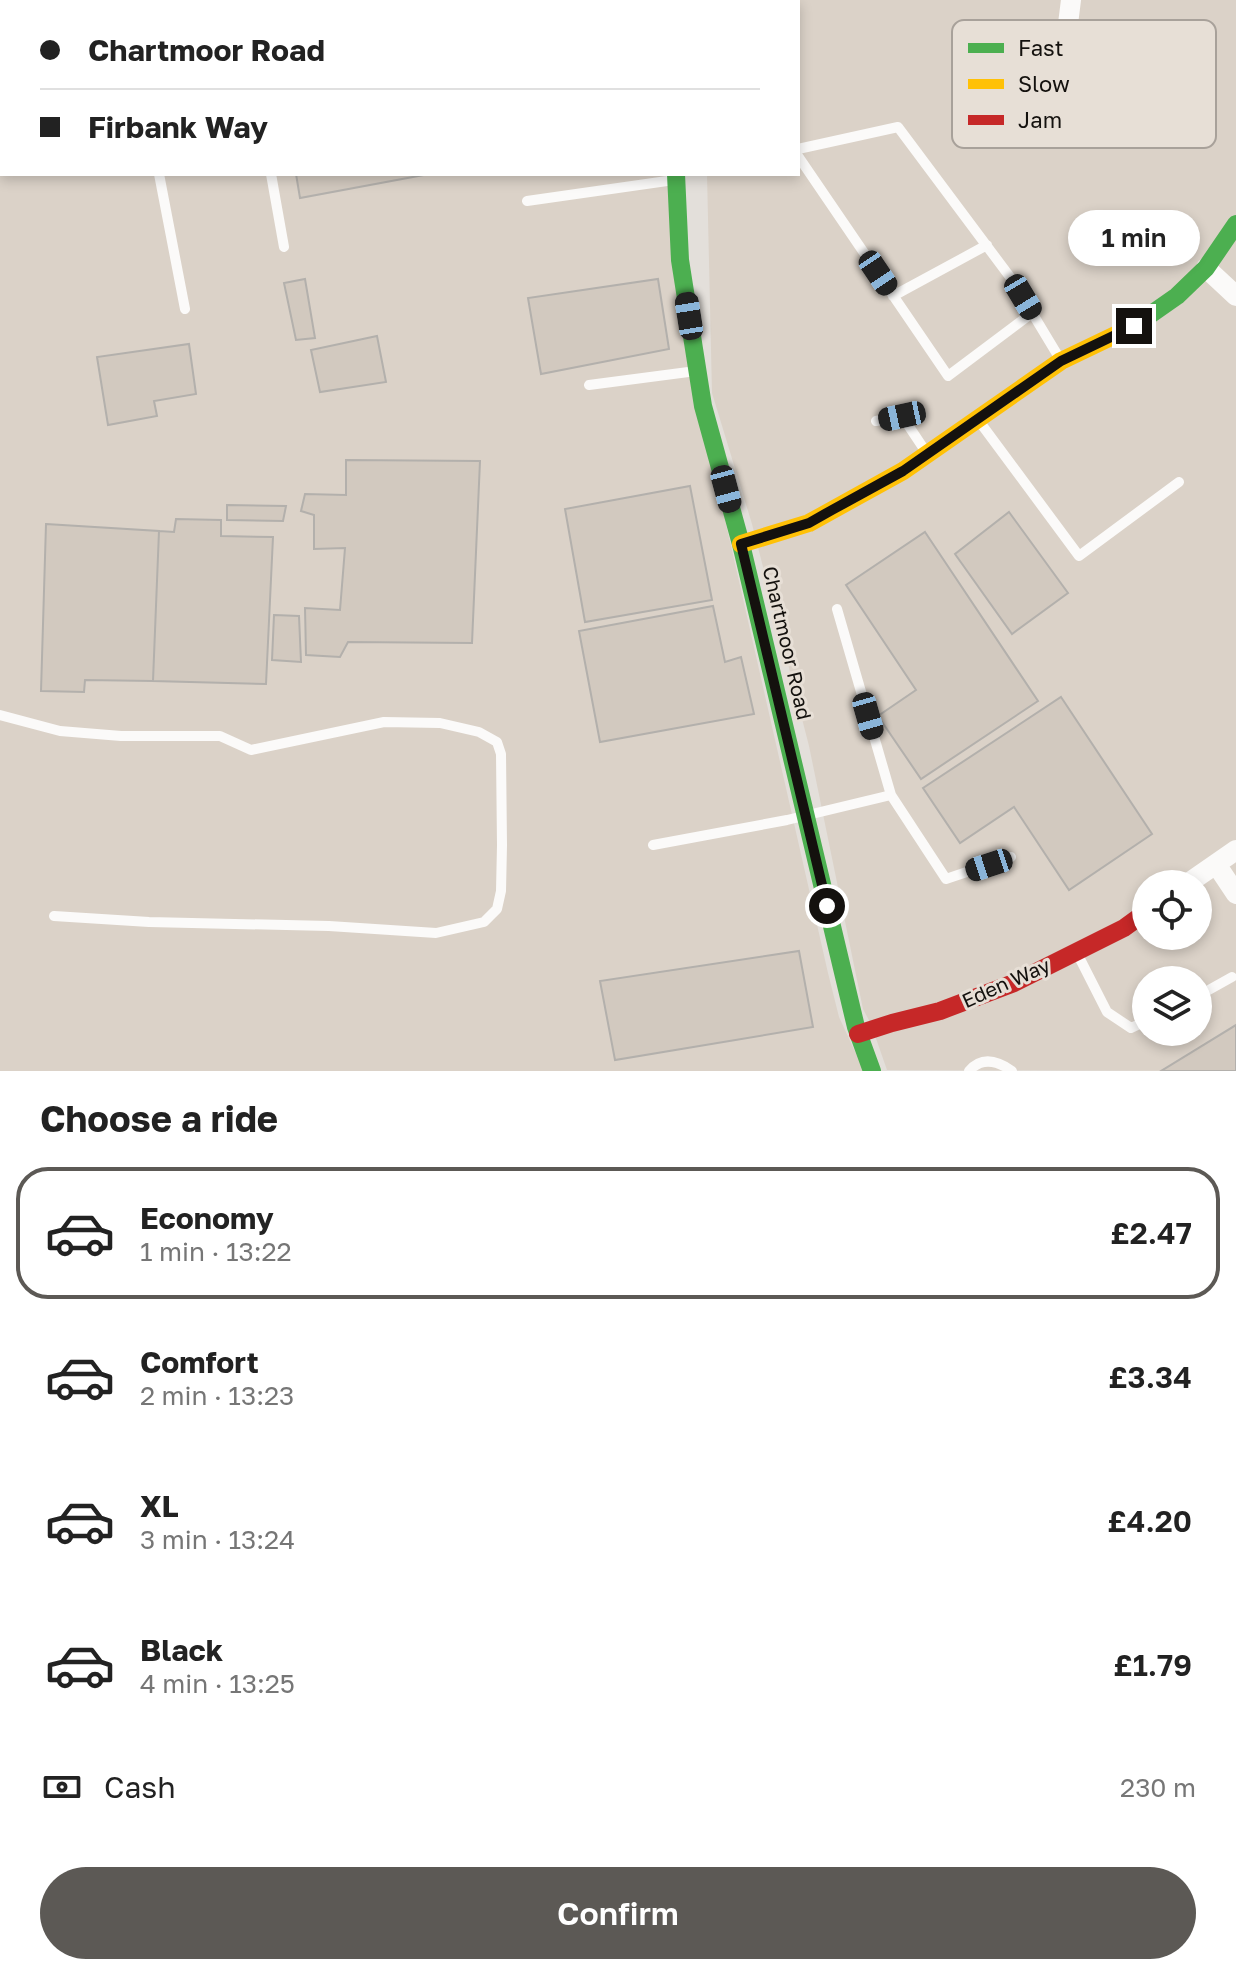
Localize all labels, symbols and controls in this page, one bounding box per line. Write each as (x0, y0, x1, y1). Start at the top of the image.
legend (952, 20, 1216, 148)
text: Chartmoor Road (88, 32, 325, 68)
text: Fast (1018, 34, 1064, 61)
text: Slow (1018, 70, 1070, 97)
text: Jam (1018, 106, 1062, 133)
text: Firbank Way (88, 109, 268, 145)
callout: 1 min (1068, 210, 1200, 266)
text: 1 min (1101, 222, 1167, 253)
car (855, 246, 901, 300)
car (1000, 270, 1046, 324)
car (673, 290, 705, 342)
route end (1116, 308, 1152, 344)
car (876, 399, 928, 433)
car (708, 463, 744, 515)
street label: Chartmoor Road (759, 564, 817, 722)
car (850, 690, 886, 742)
car (962, 846, 1016, 884)
map controls (1132, 870, 1212, 1046)
button: locate (1132, 870, 1212, 950)
route start (809, 888, 845, 924)
street label: Eden Way (958, 952, 1053, 1012)
button: layers (1132, 966, 1212, 1046)
text: Choose a ride (40, 1097, 278, 1140)
icon: car (44, 1197, 116, 1269)
text: Economy (140, 1200, 274, 1236)
text: £2.47 (1110, 1215, 1192, 1251)
text: 1 min · 13:22 (140, 1236, 292, 1267)
icon: car (44, 1341, 116, 1413)
text: Comfort (140, 1344, 259, 1380)
text: £3.34 (1108, 1359, 1192, 1395)
text: 2 min · 13:23 (140, 1380, 294, 1411)
icon: car (44, 1485, 116, 1557)
text: XL (140, 1488, 179, 1524)
text: £4.20 (1107, 1503, 1192, 1539)
text: 3 min · 13:24 (140, 1524, 295, 1555)
icon: car (44, 1629, 116, 1701)
text: Black (140, 1632, 223, 1668)
text: £1.79 (1113, 1647, 1192, 1683)
text: 4 min · 13:25 (140, 1668, 295, 1699)
icon: cash (40, 1765, 84, 1809)
text: Cash (104, 1769, 176, 1805)
text: 230 m (1120, 1772, 1196, 1803)
button: Confirm (40, 1867, 1196, 1959)

